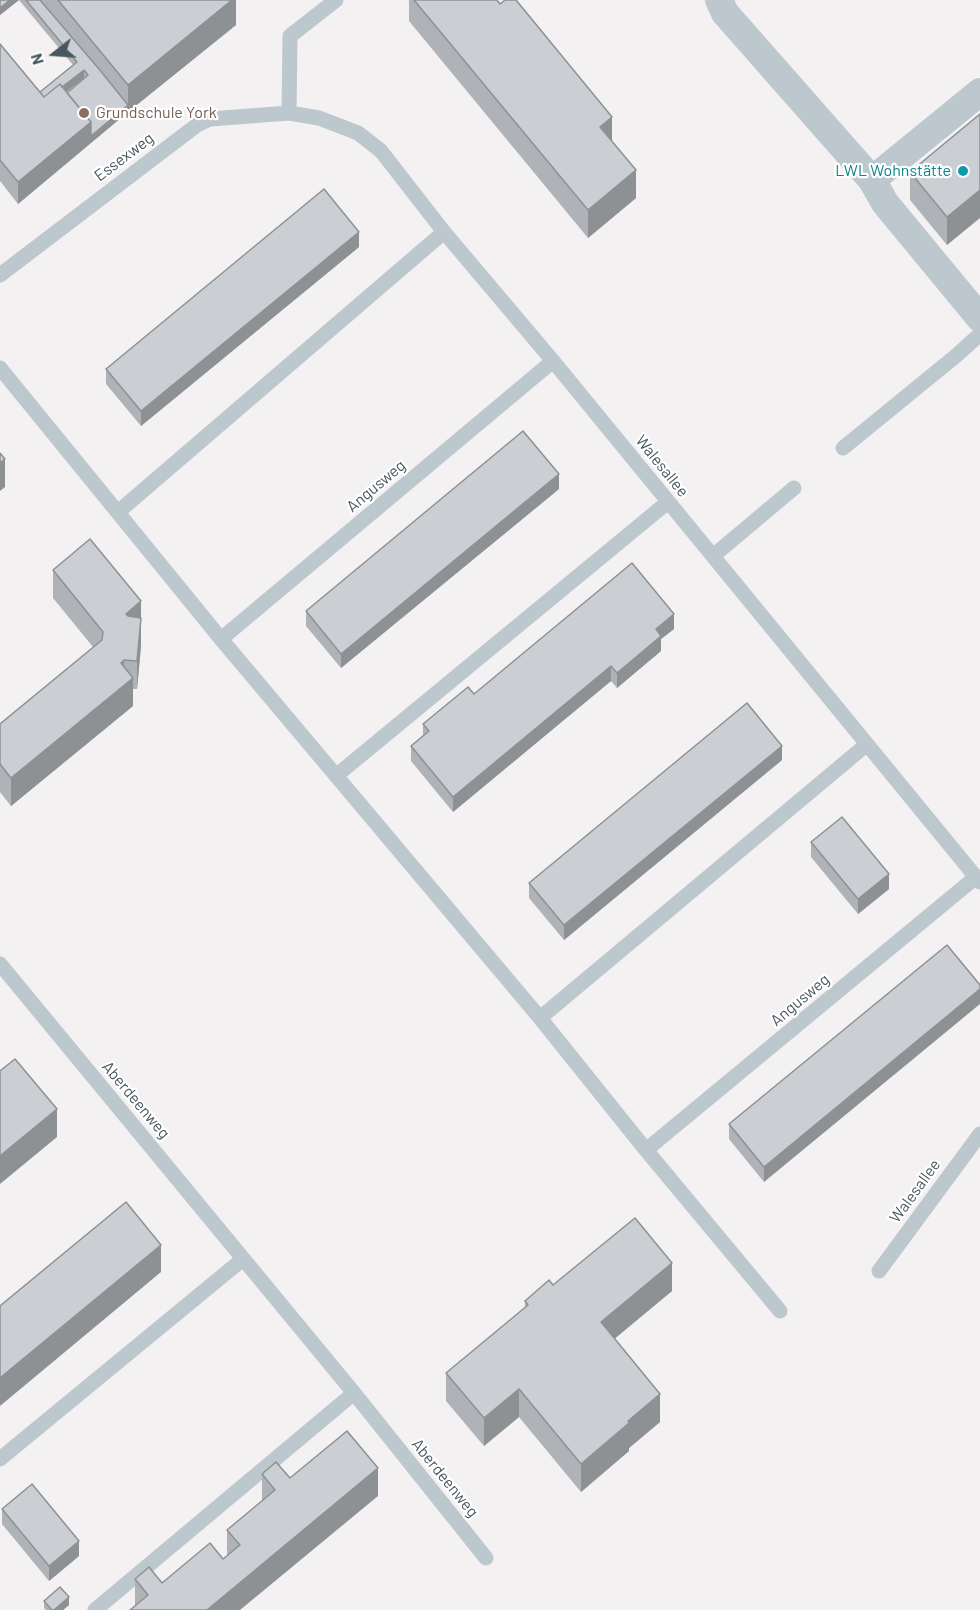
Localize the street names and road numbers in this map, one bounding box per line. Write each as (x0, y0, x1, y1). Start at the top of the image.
street label: Essexweg (91, 129, 157, 185)
street label: Walesallee (631, 431, 693, 501)
street label: Angusweg (343, 456, 409, 516)
street label: Angusweg (767, 970, 833, 1030)
street label: Aberdeenweg (98, 1057, 174, 1143)
street label: Walesallee (886, 1156, 944, 1226)
street label: Aberdeenweg (408, 1435, 482, 1521)

